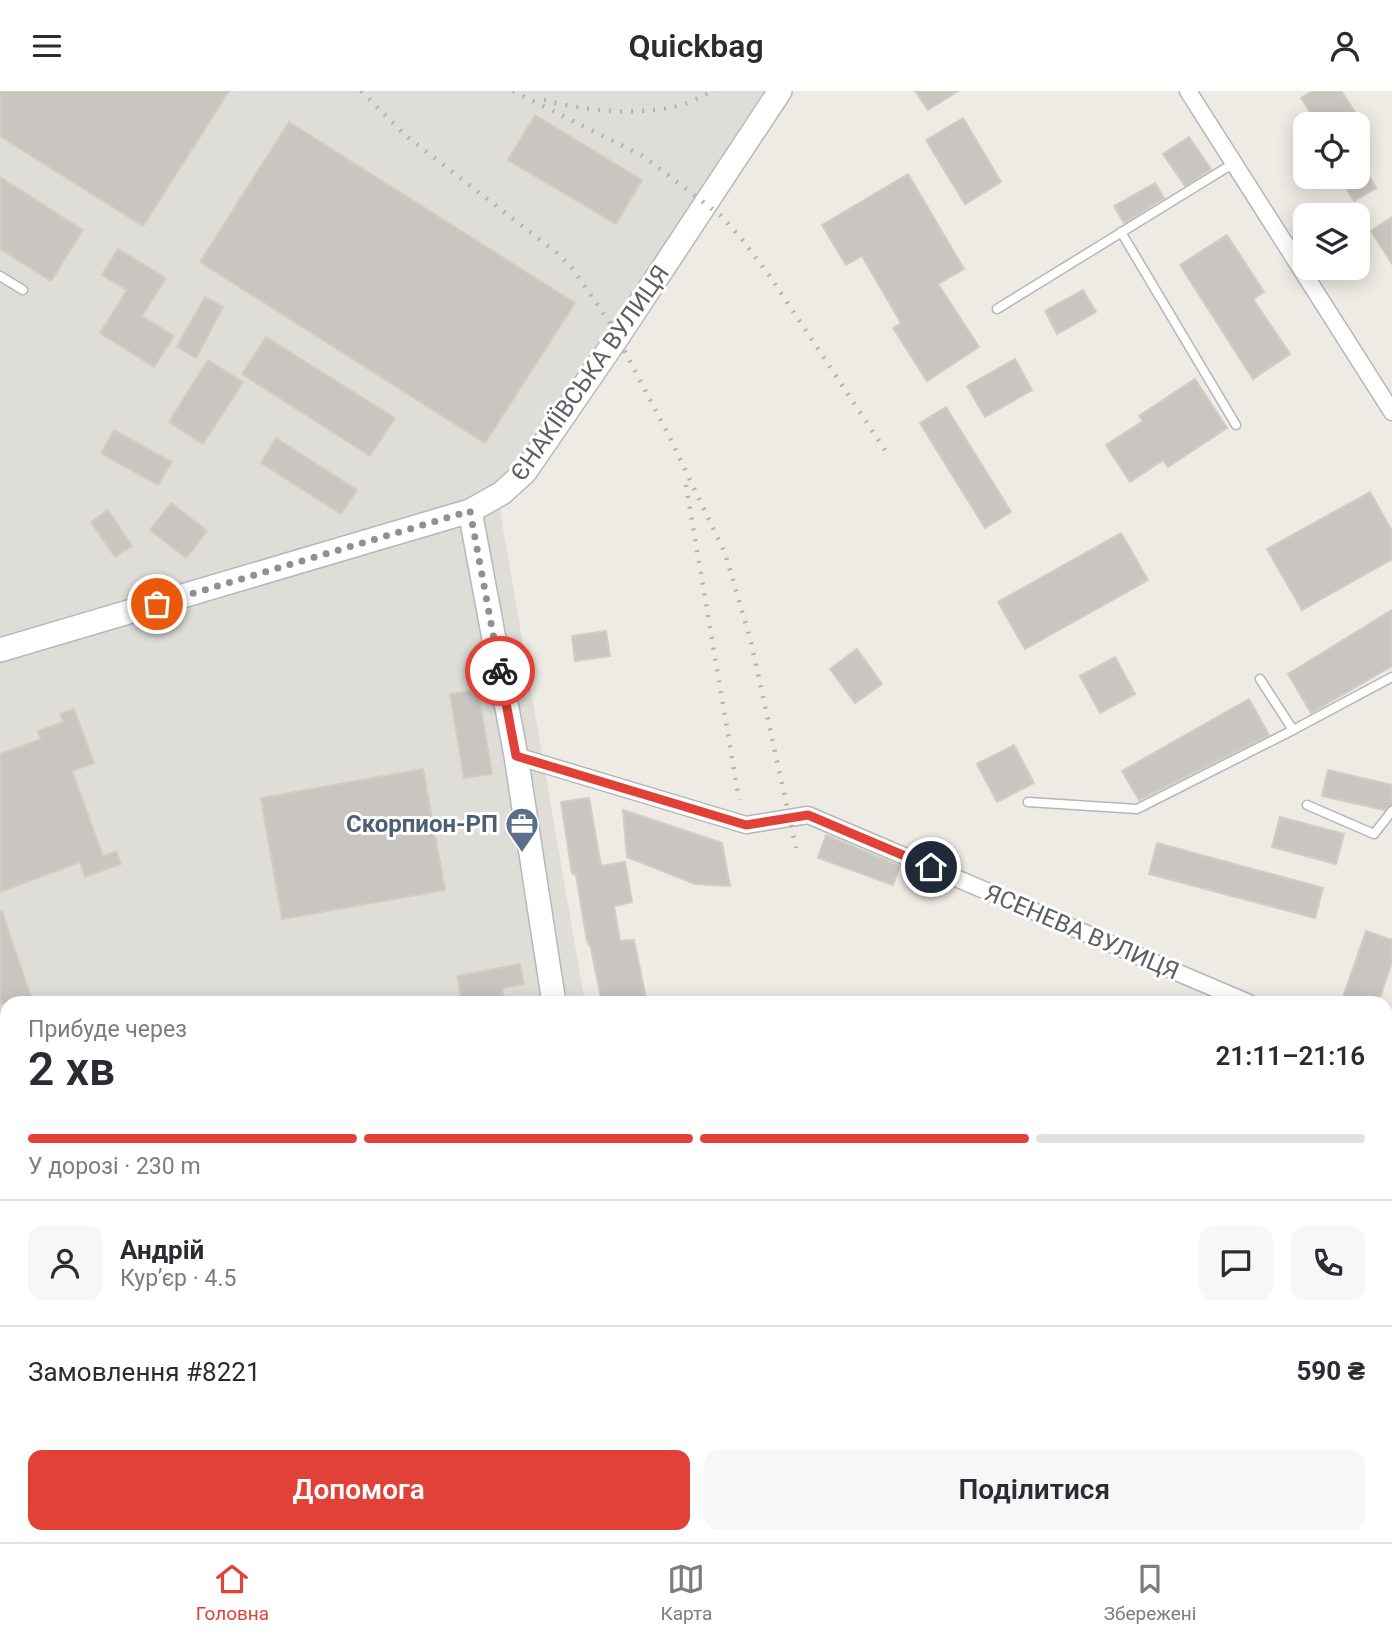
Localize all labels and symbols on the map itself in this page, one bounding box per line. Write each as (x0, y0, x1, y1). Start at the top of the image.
street label: ЄНАКІЇВСЬКА ВУЛИЦЯ (505, 260, 675, 486)
pin (127, 574, 187, 634)
courier (465, 636, 535, 706)
office icon: Скорпион-РП (503, 805, 541, 854)
place label: Скорпион-РП (346, 810, 498, 838)
pin (901, 837, 961, 897)
street label: ЯСЕНЕВА ВУЛИЦЯ (981, 878, 1183, 986)

